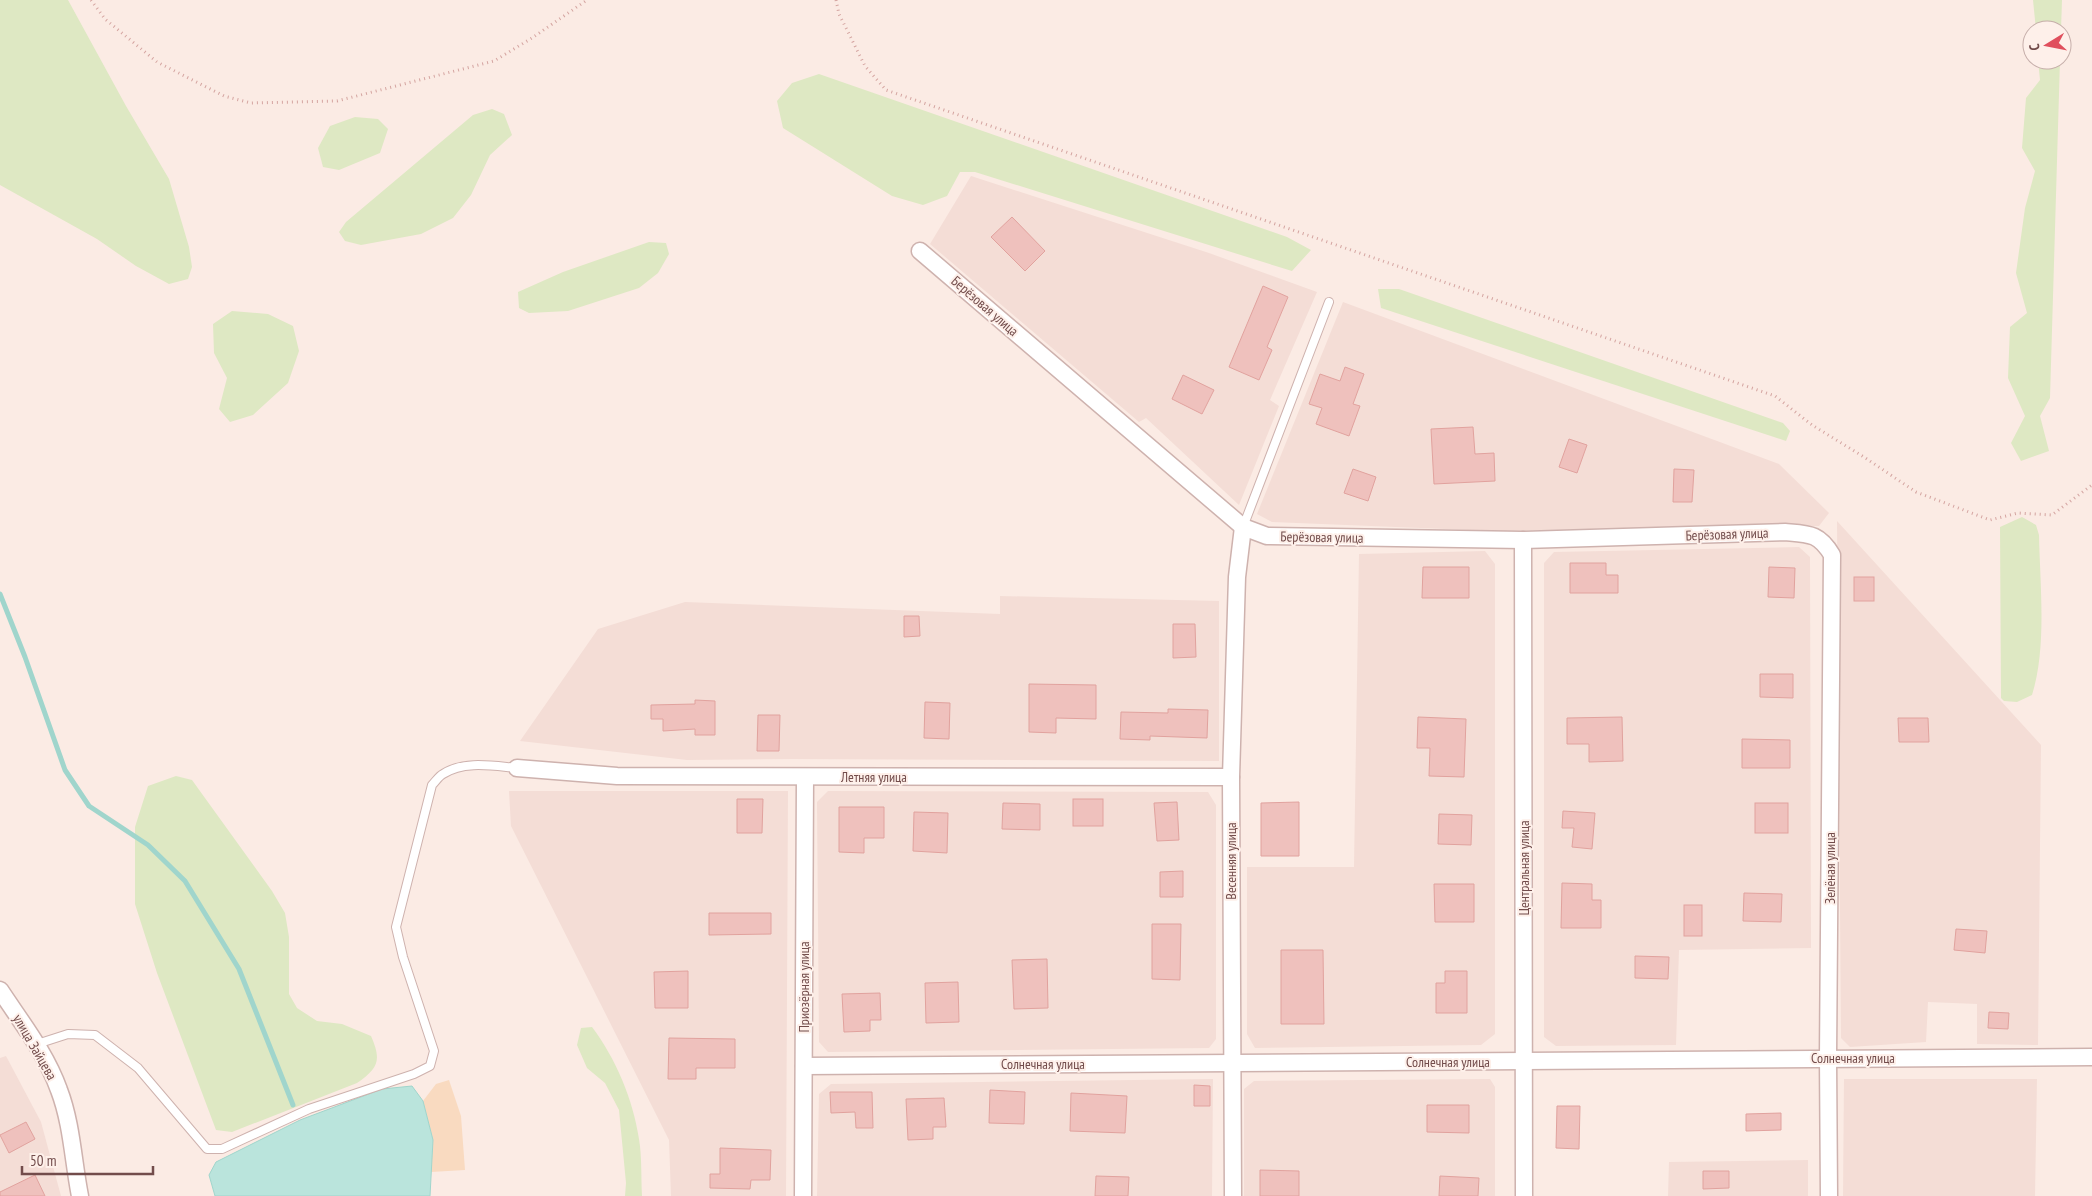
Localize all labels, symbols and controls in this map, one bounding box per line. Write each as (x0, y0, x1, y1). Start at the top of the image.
north arrow (2022, 20, 2072, 70)
text: С (2025, 42, 2044, 52)
street label: Берёзовая улица (948, 272, 1022, 340)
street label: Берёзовая улица (1685, 524, 1769, 544)
street label: Берёзовая улица (1280, 527, 1364, 547)
street label: Летняя улица (840, 768, 907, 786)
street label: Центральная улица (1515, 820, 1533, 916)
street label: Весенняя улица (1222, 822, 1240, 900)
street label: Зелёная улица (1821, 832, 1839, 904)
street label: Приозёрная улица (795, 941, 813, 1033)
street label: улица Зайцева (9, 1011, 61, 1083)
street label: Солнечная улица (1811, 1049, 1895, 1067)
street label: Солнечная улица (1406, 1053, 1490, 1071)
street label: Солнечная улица (1001, 1055, 1085, 1073)
scale bar (22, 1144, 154, 1176)
text: 50 m (30, 1151, 56, 1170)

